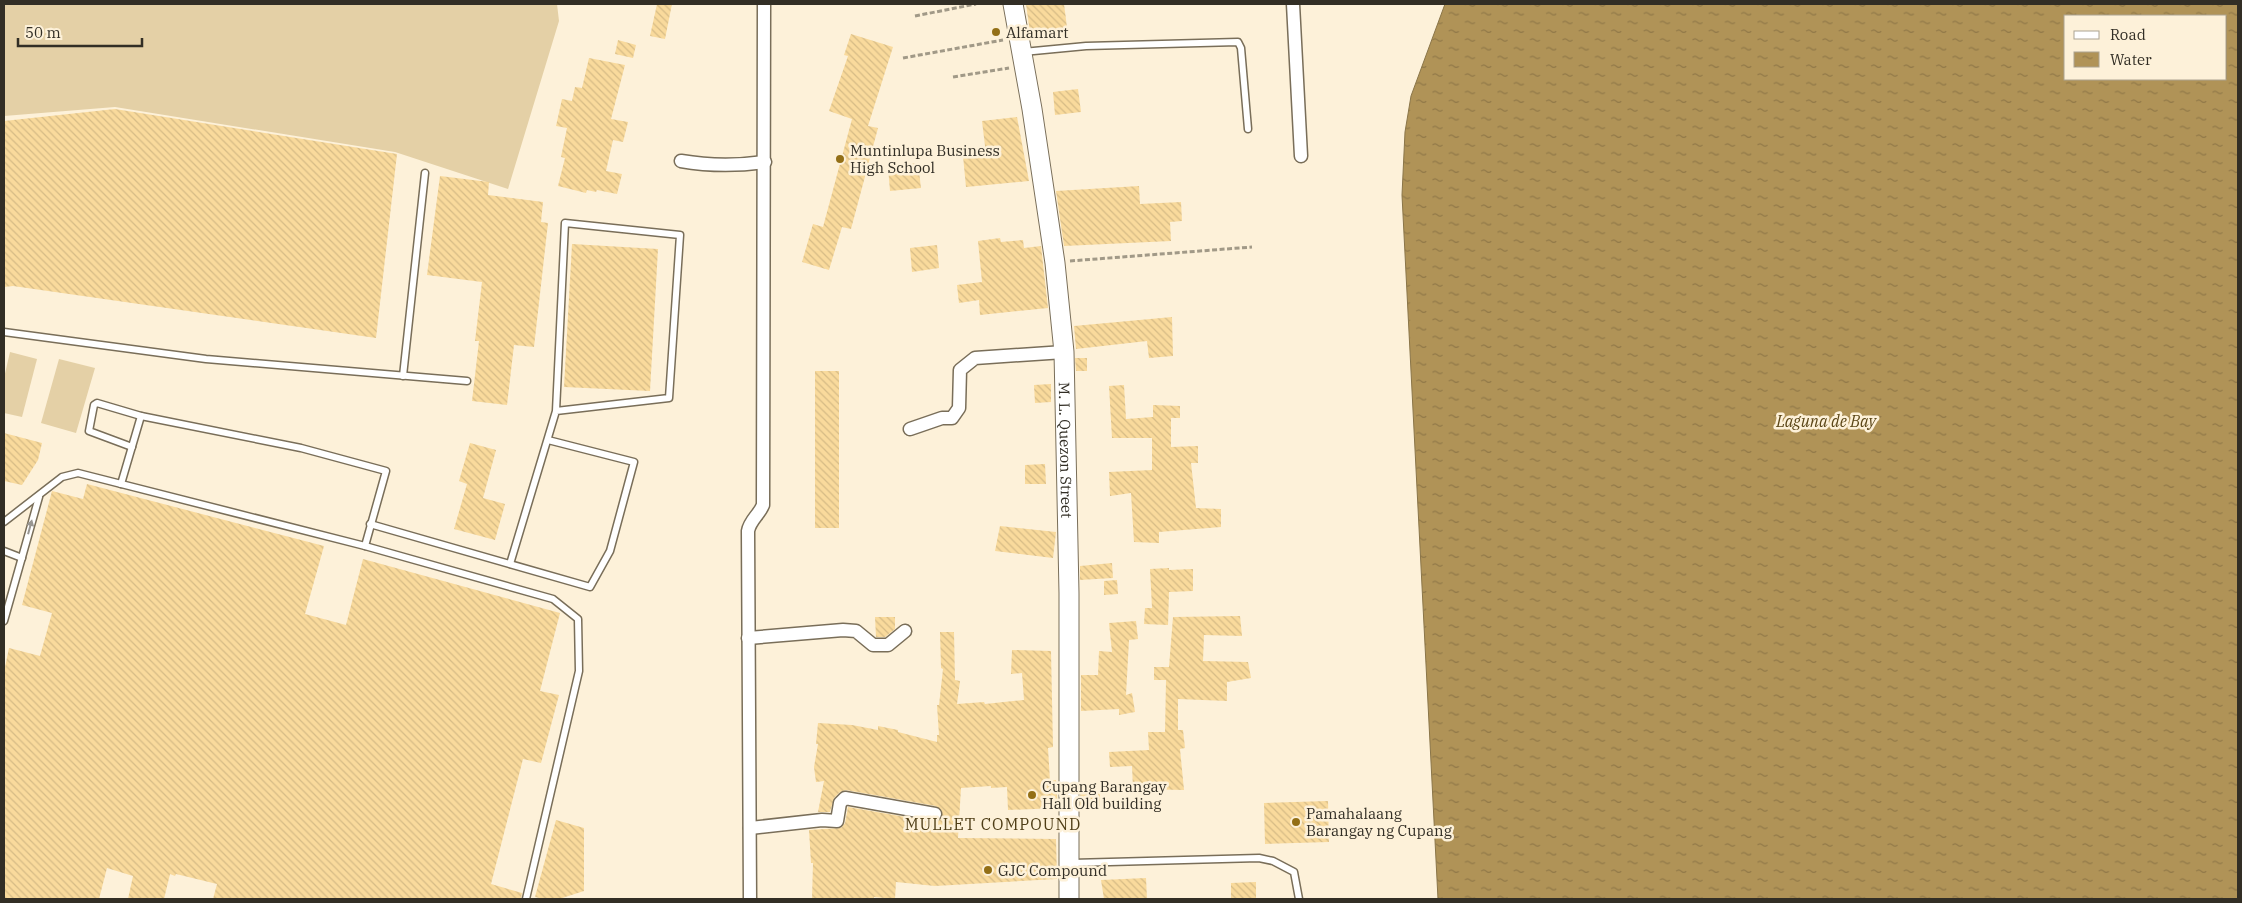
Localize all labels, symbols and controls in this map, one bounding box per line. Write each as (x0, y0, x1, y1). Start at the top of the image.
scale bar (18, 15, 141, 47)
legend (2064, 15, 2227, 80)
text: 50 m (25, 23, 61, 42)
place label: Alfamart (1006, 23, 1069, 42)
text: Road (2110, 25, 2146, 44)
marker: Alfamart (990, 26, 1002, 38)
text: Water (2110, 50, 2152, 69)
place label: Muntinlupa Business High School (850, 141, 1000, 177)
marker: Muntinlupa Business High School (834, 153, 846, 165)
street label: M. L. Quezon Street (1055, 382, 1077, 518)
water label: Laguna de Bay (1775, 411, 1878, 431)
one-way arrow (27, 520, 35, 535)
place label: Cupang Barangay Hall Old building (1042, 777, 1167, 813)
marker: Cupang Barangay Hall Old building (1026, 789, 1038, 801)
place label: Pamahalaang Barangay ng Cupang (1306, 804, 1452, 840)
district label: MULLET COMPOUND (905, 814, 1081, 834)
marker: Pamahalaang Barangay ng Cupang (1290, 816, 1302, 828)
place label: GJC Compound (998, 861, 1107, 880)
marker: GJC Compound (982, 864, 994, 876)

